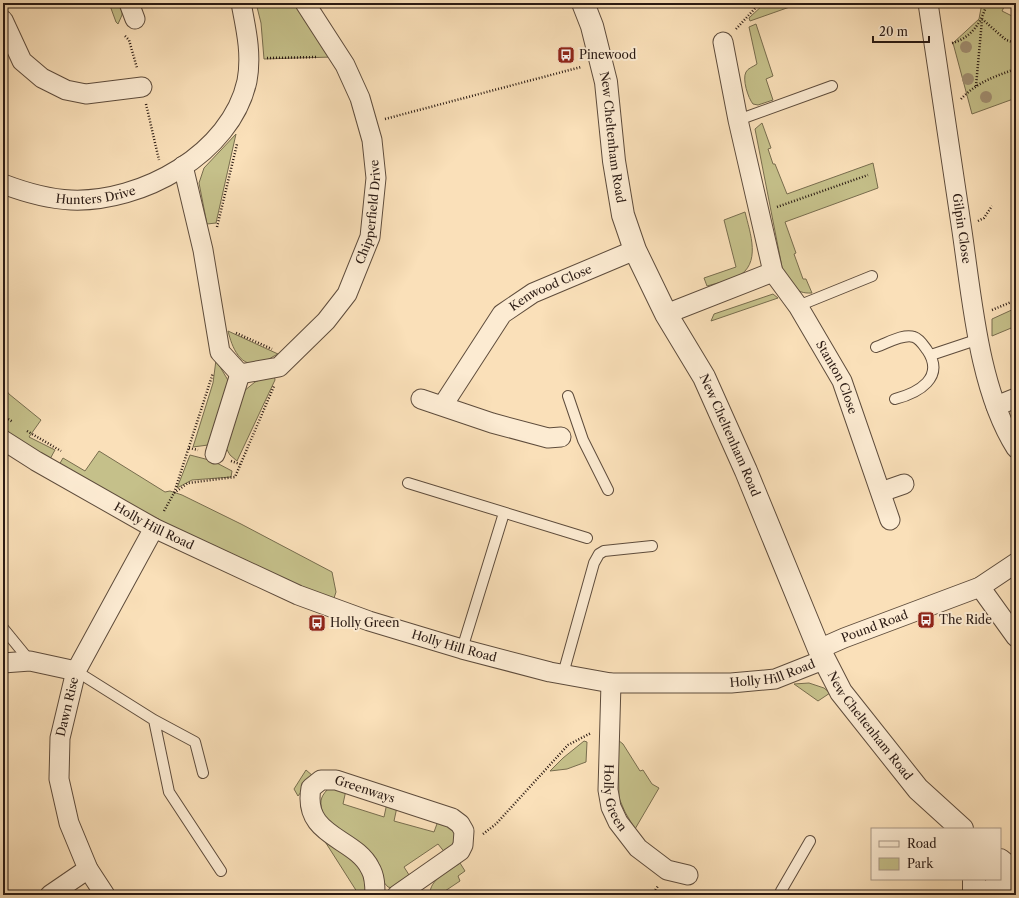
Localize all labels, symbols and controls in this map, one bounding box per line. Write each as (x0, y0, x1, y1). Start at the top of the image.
scale bar (873, 18, 929, 44)
text: 20 m (879, 24, 908, 39)
bus stop icon: Pinewood (556, 45, 576, 65)
place label: Pinewood (579, 47, 637, 62)
street label: New Cheltenham Road (597, 70, 629, 205)
street label: Chipperfield Drive (352, 159, 383, 266)
street label: Hunters Drive (55, 182, 137, 207)
street label: Gilpin Close (950, 192, 974, 265)
street label: Kenwood Close (506, 261, 594, 314)
street label: Stanton Close (813, 338, 861, 416)
street label: New Cheltenham Road (697, 371, 764, 499)
street label: Holly Hill Road (112, 499, 197, 553)
street label: Pound Road (839, 606, 911, 645)
bus stop icon: The Ride (916, 610, 936, 630)
place label: The Ride (939, 612, 992, 627)
bus stop icon: Holly Green (307, 613, 327, 633)
place label: Holly Green (330, 615, 400, 630)
street label: Holly Hill Road (410, 626, 499, 665)
street label: Holly Hill Road (729, 656, 818, 690)
street label: New Cheltenham Road (825, 669, 916, 783)
street label: Dawn Rise (53, 675, 81, 738)
street label: Holly Green (601, 764, 631, 834)
street label: Greenways (333, 772, 397, 806)
legend (871, 828, 1001, 880)
text: Road (907, 836, 937, 851)
text: Park (907, 856, 934, 871)

